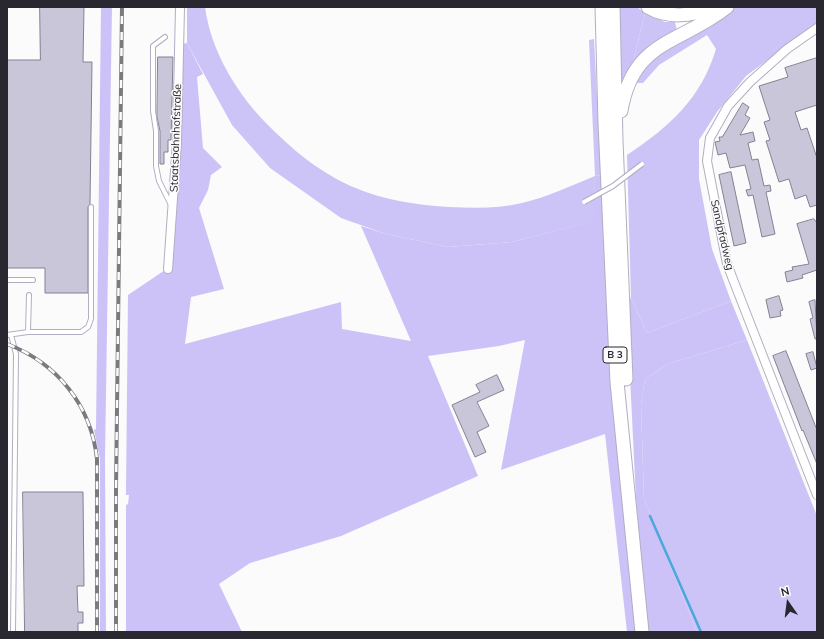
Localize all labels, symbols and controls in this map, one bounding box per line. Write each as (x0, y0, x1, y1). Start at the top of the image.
street label: Staatsbahnhofstraße (168, 84, 184, 192)
street label: Sandpfadweg (707, 198, 737, 272)
road number: B 3 (603, 347, 627, 363)
north arrow (768, 583, 808, 623)
text: N (779, 584, 791, 599)

